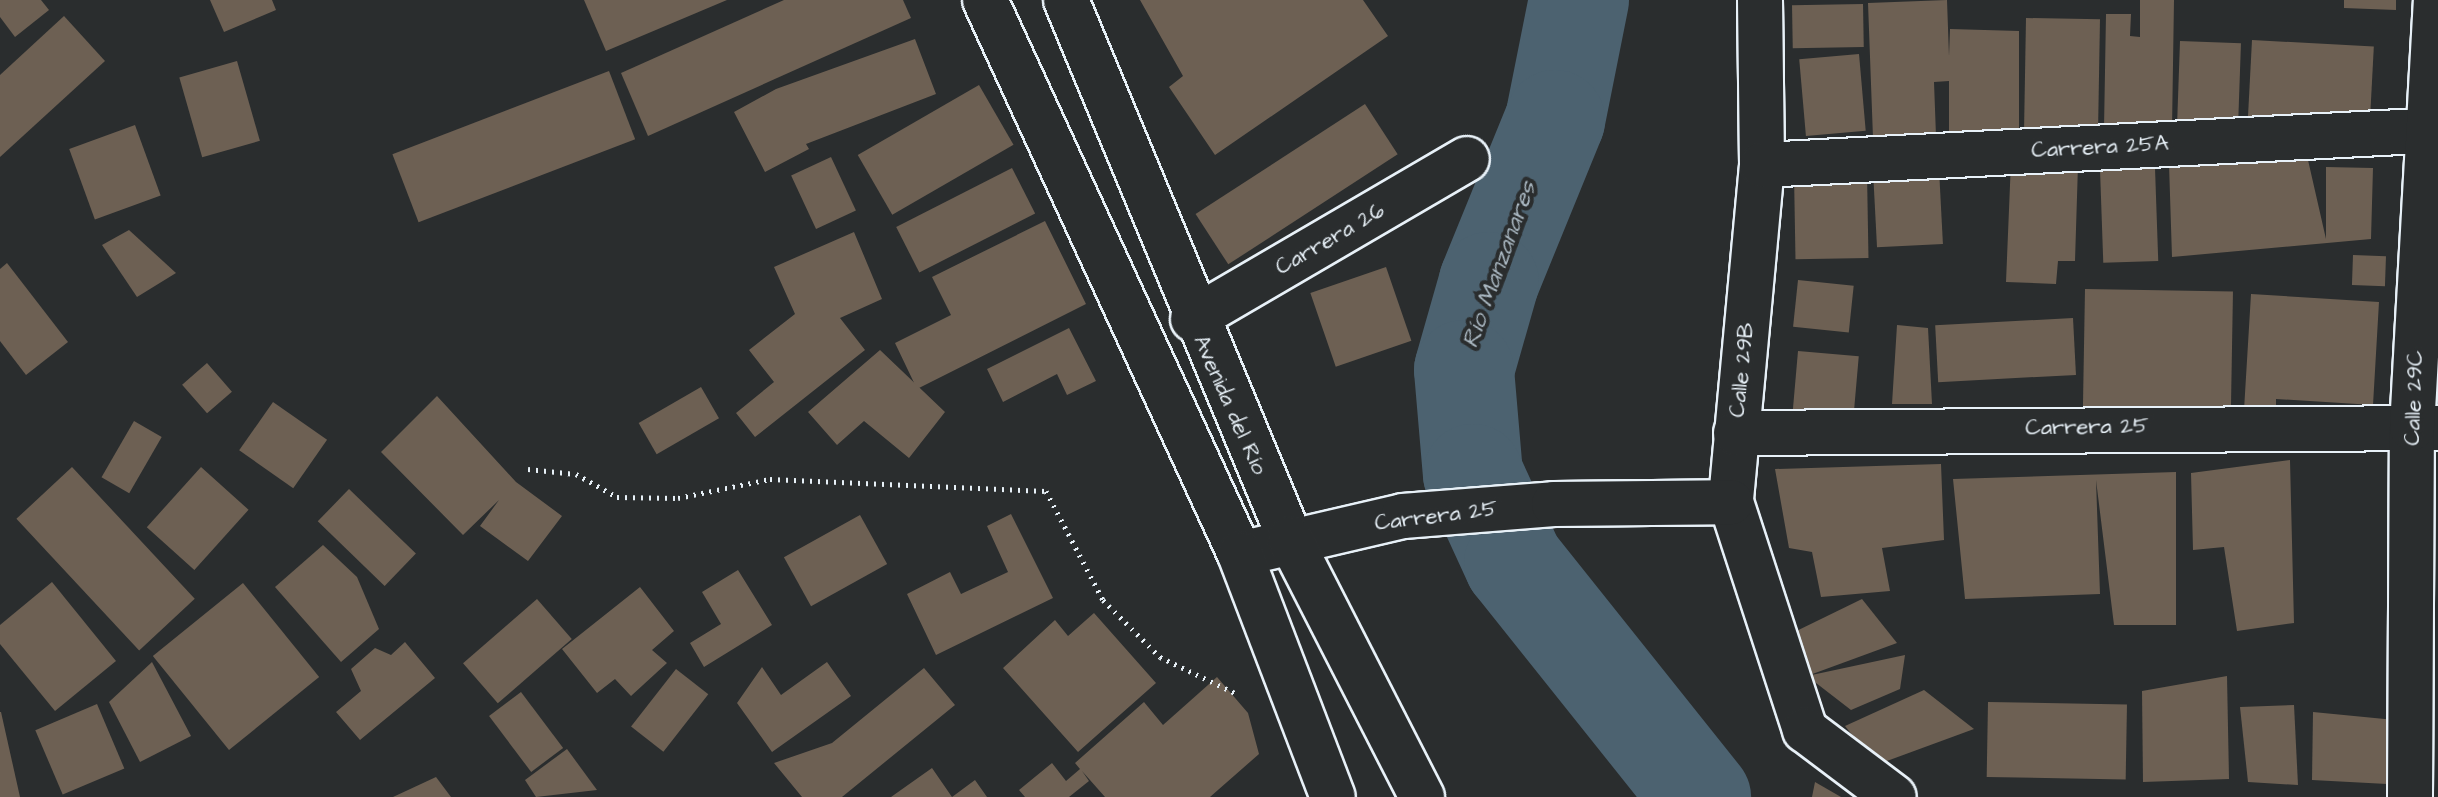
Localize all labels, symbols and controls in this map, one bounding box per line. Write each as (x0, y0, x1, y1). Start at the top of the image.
street label: Carrera 25A (2031, 130, 2169, 164)
water label: Río Manzanares (1457, 178, 1543, 352)
street label: Carrera 26 (1271, 197, 1389, 281)
street label: Calle 29B (1724, 321, 1760, 419)
street label: Avenida del Río (1187, 331, 1273, 479)
street label: Calle 29C (2399, 350, 2429, 446)
street label: Carrera 25 (2025, 413, 2149, 441)
street label: Carrera 25 (1373, 495, 1499, 537)

